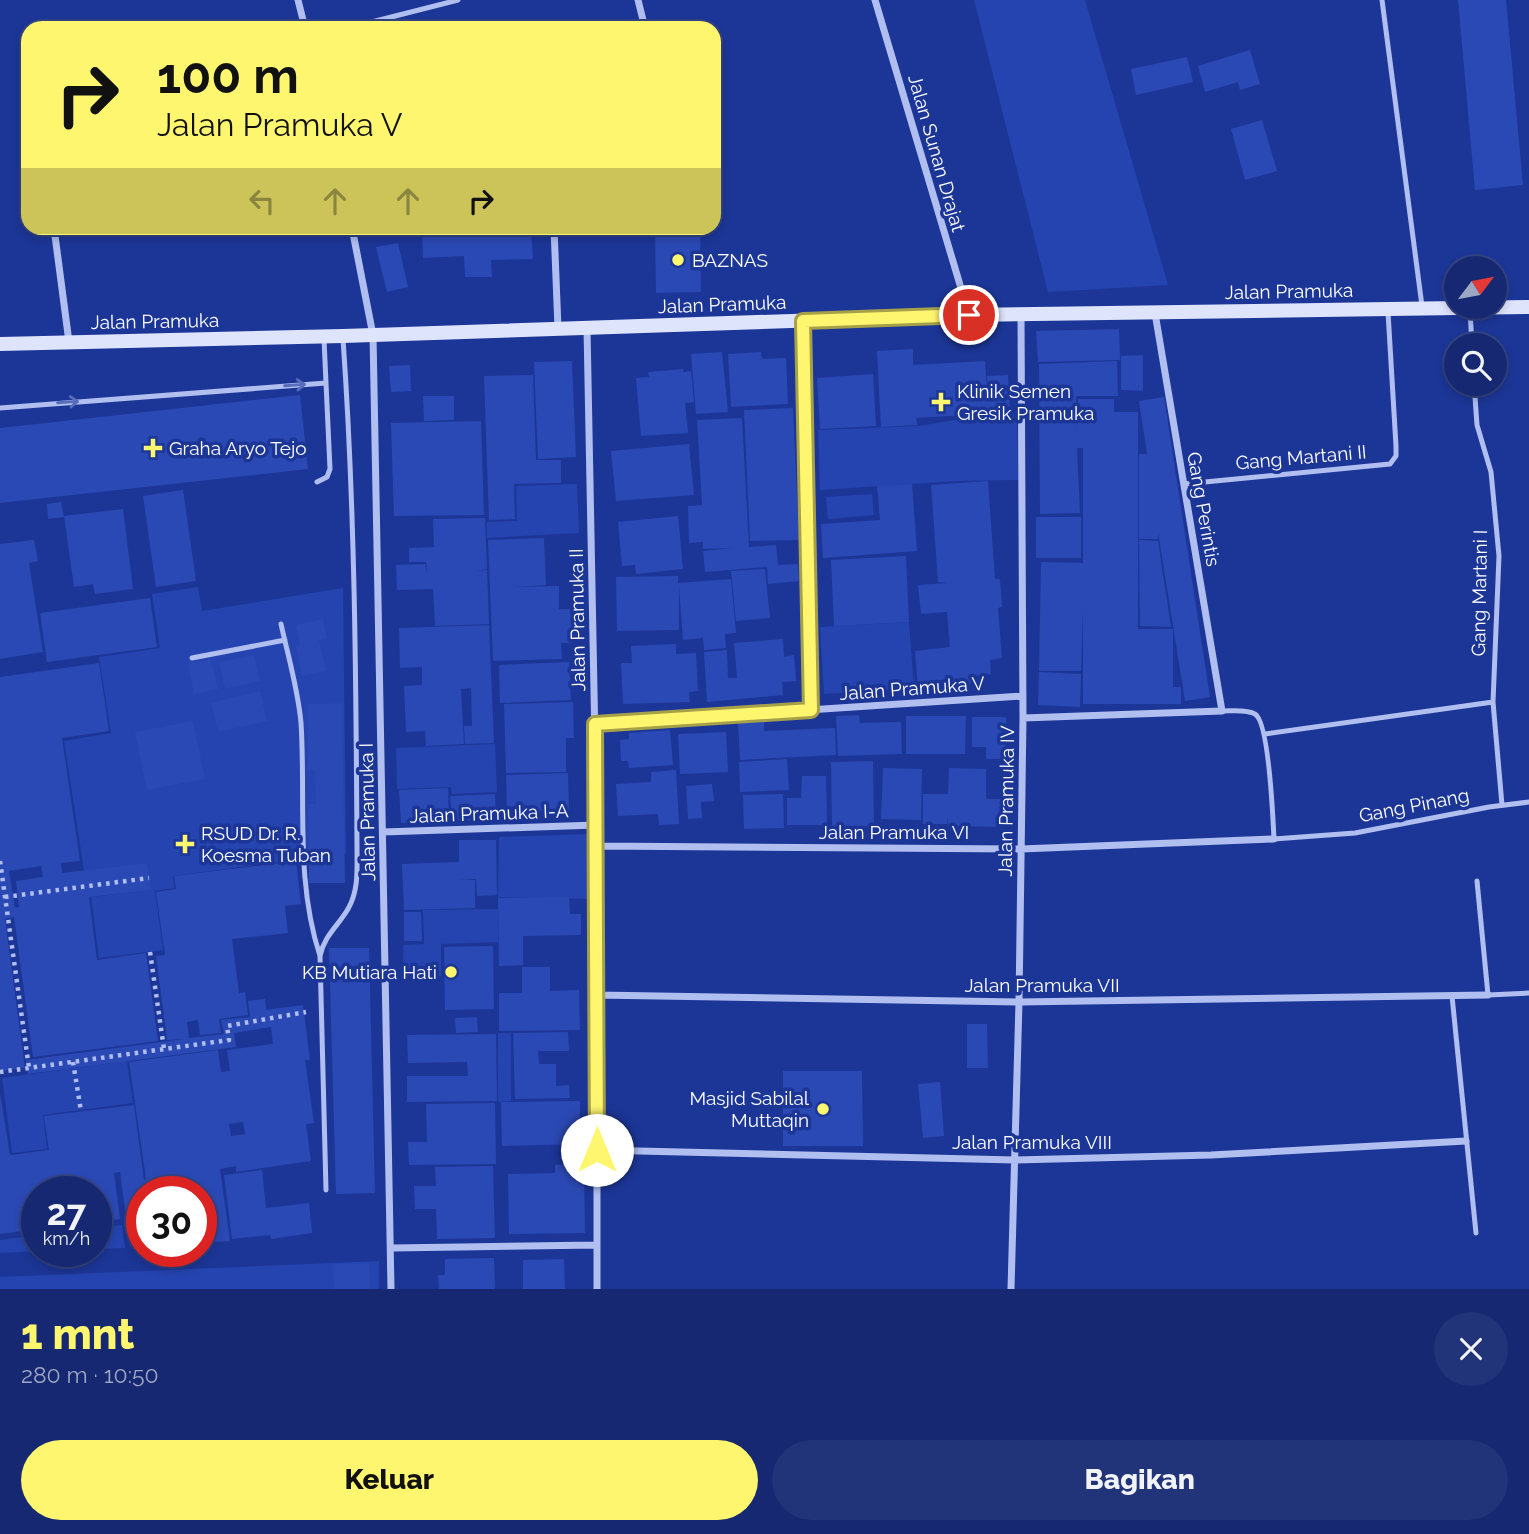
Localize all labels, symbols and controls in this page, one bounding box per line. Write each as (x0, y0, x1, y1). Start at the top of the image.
text: 100 m (157, 47, 299, 104)
icon: right (42, 49, 133, 140)
street label: Jalan Sunan Drajat (904, 72, 970, 235)
text: Jalan Pramuka V (157, 106, 403, 143)
icon: left (243, 182, 281, 220)
icon: ahead (316, 182, 354, 220)
icon: ahead (389, 182, 427, 220)
icon: right (462, 182, 500, 220)
place label: BAZNAS (692, 249, 768, 271)
marker: BAZNAS (670, 252, 686, 268)
north arrow (1444, 256, 1507, 318)
map controls (1444, 256, 1507, 396)
street label: Jalan Pramuka (1224, 279, 1354, 303)
pin (939, 285, 999, 345)
street label: Jalan Pramuka (657, 291, 787, 317)
icon: arrive (950, 296, 988, 334)
street label: Jalan Pramuka (90, 309, 220, 333)
button: search (1444, 333, 1507, 396)
one-way arrow (283, 378, 306, 391)
place label: Klinik Semen Gresik Pramuka (957, 380, 1094, 424)
marker: Klinik Semen Gresik Pramuka (931, 392, 951, 412)
one-way arrow (56, 396, 79, 409)
place label: Graha Aryo Tejo (169, 437, 307, 459)
marker: Graha Aryo Tejo (143, 438, 163, 458)
street label: Gang Martani II (1235, 440, 1367, 474)
street label: Gang Perintis (1183, 450, 1225, 568)
street label: Gang Martani I (1467, 529, 1491, 657)
street label: Jalan Pramuka II (565, 548, 589, 692)
street label: Jalan Pramuka V (838, 672, 986, 704)
street label: Jalan Pramuka IV (994, 725, 1018, 877)
street label: Jalan Pramuka I (355, 743, 379, 881)
street label: Gang Pinang (1357, 784, 1471, 826)
street label: Jalan Pramuka I-A (409, 799, 569, 827)
street label: Jalan Pramuka VI (819, 821, 969, 843)
place label: RSUD Dr. R. Koesma Tuban (201, 822, 331, 866)
marker: RSUD Dr. R. Koesma Tuban (175, 834, 195, 854)
place label: KB Mutiara Hati (302, 961, 437, 983)
marker: KB Mutiara Hati (443, 964, 459, 980)
street label: Jalan Pramuka VII (964, 974, 1120, 996)
place label: Masjid Sabilal Muttaqin (689, 1087, 810, 1131)
marker: Masjid Sabilal Muttaqin (815, 1101, 831, 1117)
position arrow (560, 1113, 634, 1187)
street label: Jalan Pramuka VIII (952, 1131, 1112, 1153)
speed limit sign: 30 (126, 1176, 217, 1267)
text: 27 (47, 1192, 86, 1233)
text: km/h (43, 1228, 90, 1249)
text: 1 mnt (21, 1310, 134, 1359)
button: close (1434, 1312, 1508, 1386)
text: 280 m · 10:50 (21, 1361, 159, 1388)
button: Keluar (21, 1440, 758, 1520)
button: Bagikan (772, 1440, 1508, 1520)

